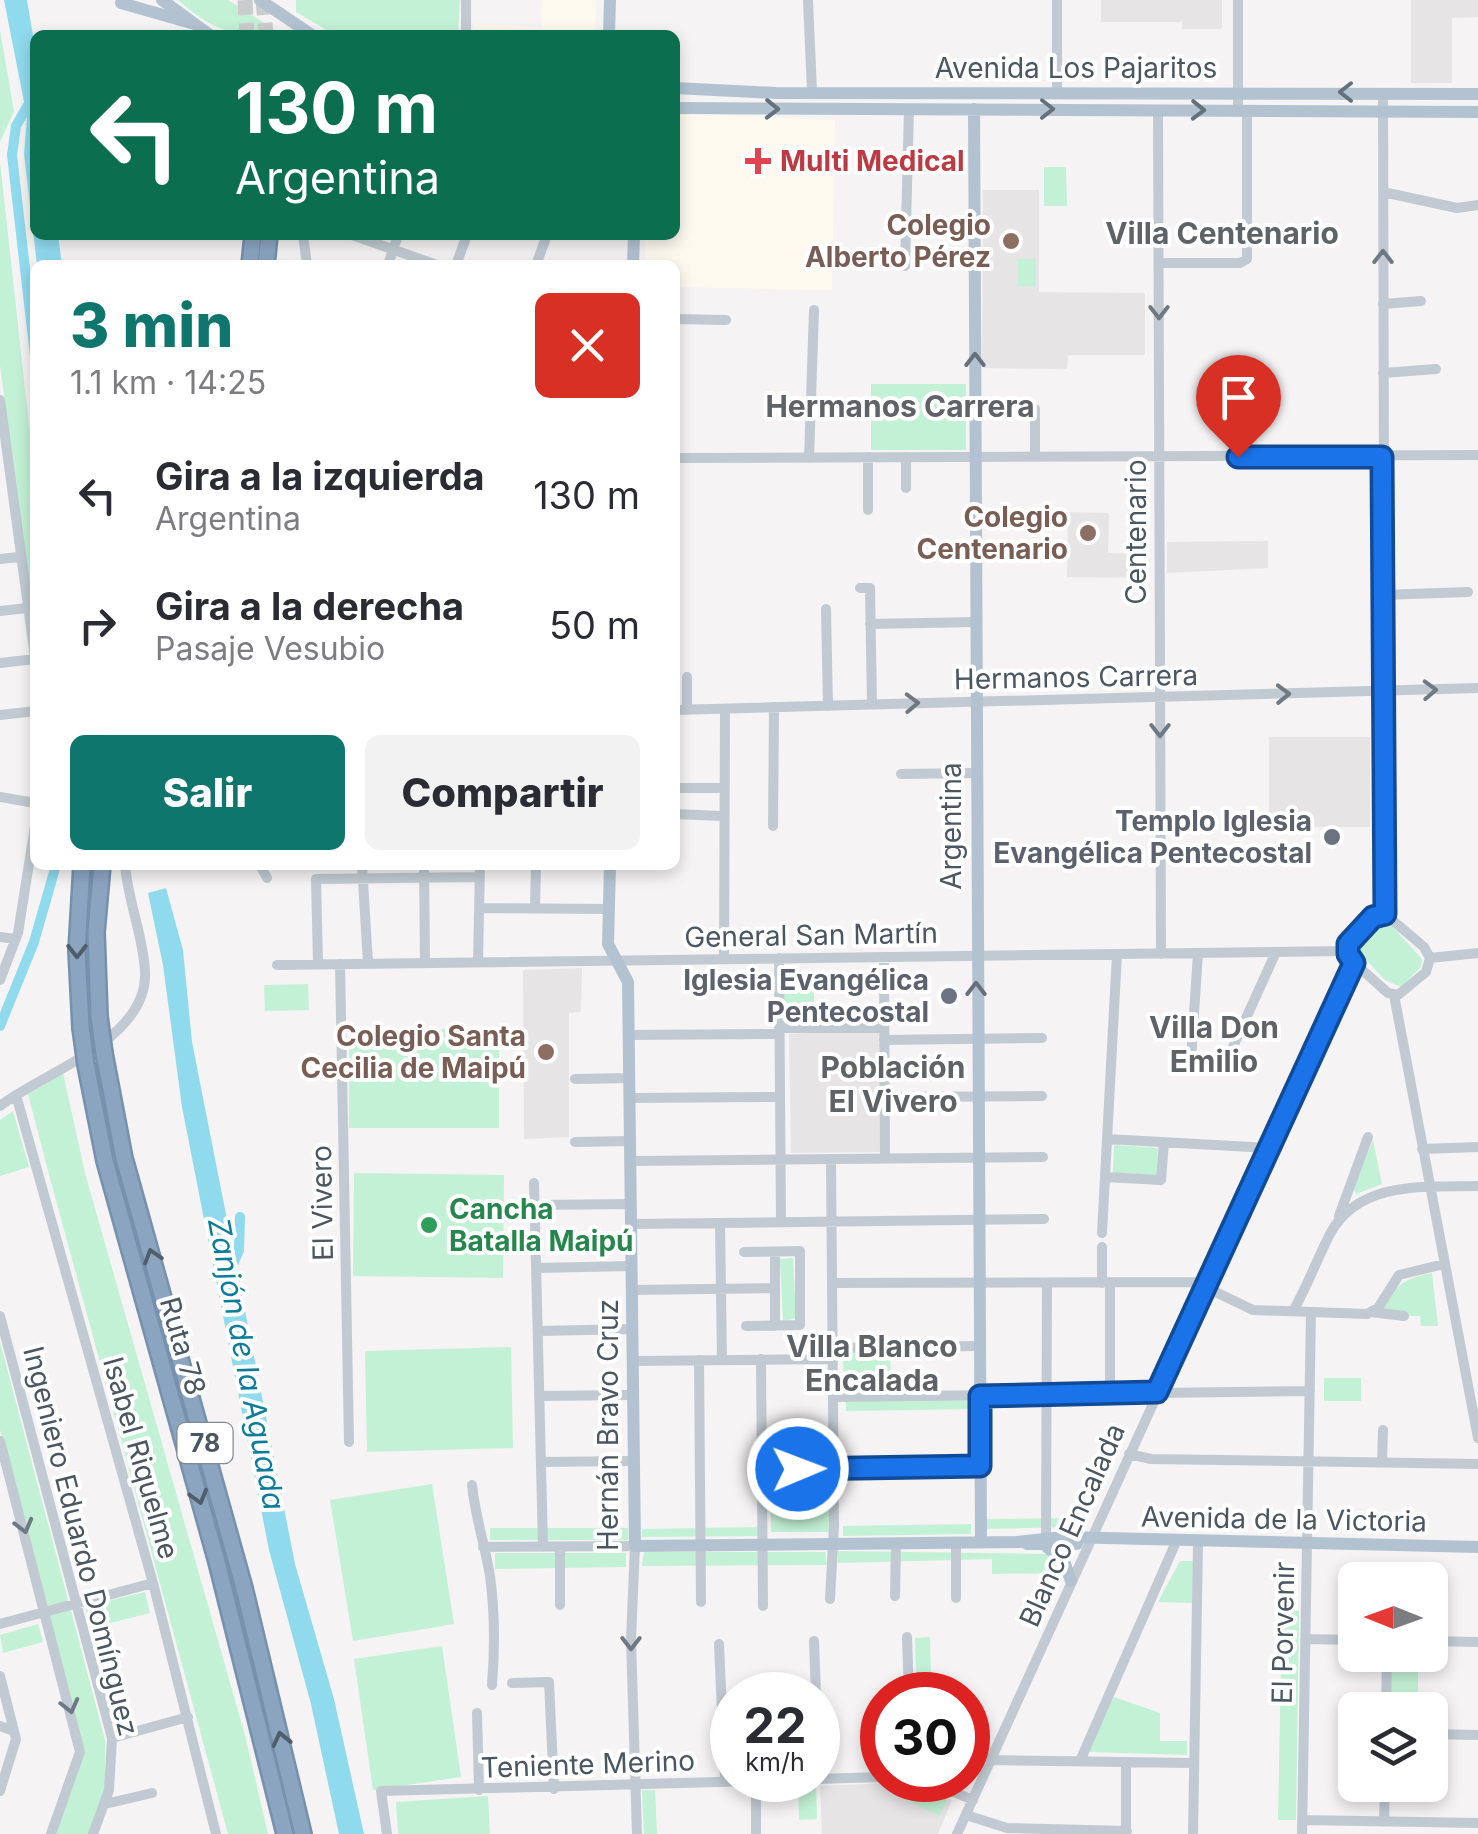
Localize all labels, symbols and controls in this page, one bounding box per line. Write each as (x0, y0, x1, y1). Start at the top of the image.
street label: Avenida Los Pajaritos (935, 51, 1217, 85)
text: 130 m (235, 65, 438, 150)
icon: left (70, 70, 200, 200)
one-way arrow (1337, 81, 1352, 103)
one-way arrow (766, 98, 781, 120)
one-way arrow (1040, 98, 1055, 120)
one-way arrow (1190, 99, 1206, 121)
place label: Multi Medical (780, 144, 965, 178)
marker: Multi Medical (745, 148, 771, 174)
text: Argentina (235, 150, 440, 205)
place label: Colegio Alberto Pérez (805, 208, 991, 274)
district label: Villa Centenario (1105, 215, 1339, 251)
marker: Colegio Alberto Pérez (1000, 230, 1022, 252)
one-way arrow (1372, 248, 1394, 264)
text: 3 min (70, 289, 233, 361)
button: close (535, 293, 640, 398)
one-way arrow (1148, 306, 1170, 321)
one-way arrow (964, 351, 986, 366)
pin (1196, 355, 1281, 458)
text: 1.1 km · 14:25 (70, 363, 266, 402)
icon: arrive (1211, 370, 1266, 425)
district label: Hermanos Carrera (765, 388, 1035, 424)
text: Gira a la izquierda (155, 453, 485, 499)
street label: Centenario (1119, 459, 1153, 605)
icon: left (70, 468, 125, 523)
text: 130 m (533, 472, 640, 518)
text: Argentina (155, 499, 301, 538)
place label: Colegio Centenario (916, 500, 1068, 566)
marker: Colegio Centenario (1077, 522, 1099, 544)
text: Gira a la derecha (155, 583, 464, 629)
icon: right (70, 598, 125, 653)
text: 50 m (549, 602, 640, 648)
text: Pasaje Vesubio (155, 629, 385, 668)
street label: Hermanos Carrera (954, 658, 1198, 696)
one-way arrow (1423, 680, 1439, 701)
one-way arrow (1276, 684, 1292, 705)
one-way arrow (905, 693, 921, 714)
one-way arrow (1149, 722, 1170, 738)
button: Salir (70, 735, 345, 850)
button: Compartir (365, 735, 640, 850)
street label: Argentina (934, 762, 968, 890)
place label: Templo Iglesia Evangélica Pentecostal (993, 804, 1312, 870)
marker: Templo Iglesia Evangélica Pentecostal (1321, 826, 1343, 848)
street label: General San Martín (684, 916, 938, 954)
one-way arrow (66, 944, 88, 959)
place label: Iglesia Evangélica Pentecostal (683, 963, 929, 1029)
one-way arrow (965, 981, 987, 996)
marker: Iglesia Evangélica Pentecostal (938, 985, 960, 1007)
district label: Villa Don Emilio (1149, 1009, 1279, 1079)
place label: Colegio Santa Cecilia de Maipú (301, 1019, 526, 1085)
marker: Colegio Santa Cecilia de Maipú (535, 1041, 557, 1063)
district label: Población El Vivero (821, 1049, 965, 1119)
street label: El Vivero (304, 1145, 340, 1261)
place label: Cancha Batalla Maipú (449, 1192, 634, 1258)
marker: Cancha Batalla Maipú (418, 1214, 440, 1236)
water label: Zanjón de la Aguada (201, 1215, 293, 1513)
one-way arrow (143, 1248, 164, 1265)
street label: Ruta 78 (153, 1293, 213, 1399)
street label: Hernán Bravo Cruz (591, 1299, 625, 1551)
district label: Villa Blanco Encalada (786, 1328, 958, 1398)
street label: Ingeniero Eduardo Domínguez (16, 1343, 146, 1739)
street label: Isabel Riquelme (96, 1353, 186, 1563)
position arrow (746, 1417, 850, 1521)
street label: Blanco Encalada (1012, 1418, 1132, 1632)
road number: 78 (178, 1423, 232, 1463)
one-way arrow (188, 1488, 209, 1506)
street label: Avenida de la Victoria (1141, 1500, 1427, 1538)
one-way arrow (12, 1517, 33, 1534)
street label: El Porvenir (1265, 1562, 1301, 1704)
north arrow (1338, 1562, 1448, 1672)
map controls (1338, 1562, 1448, 1802)
one-way arrow (620, 1636, 642, 1652)
speed limit sign: 30 (860, 1672, 990, 1802)
button: layers (1338, 1692, 1448, 1802)
text: 22 (744, 1695, 807, 1755)
one-way arrow (59, 1697, 80, 1714)
one-way arrow (272, 1731, 293, 1748)
street label: Teniente Merino (480, 1743, 696, 1785)
text: km/h (745, 1747, 805, 1777)

